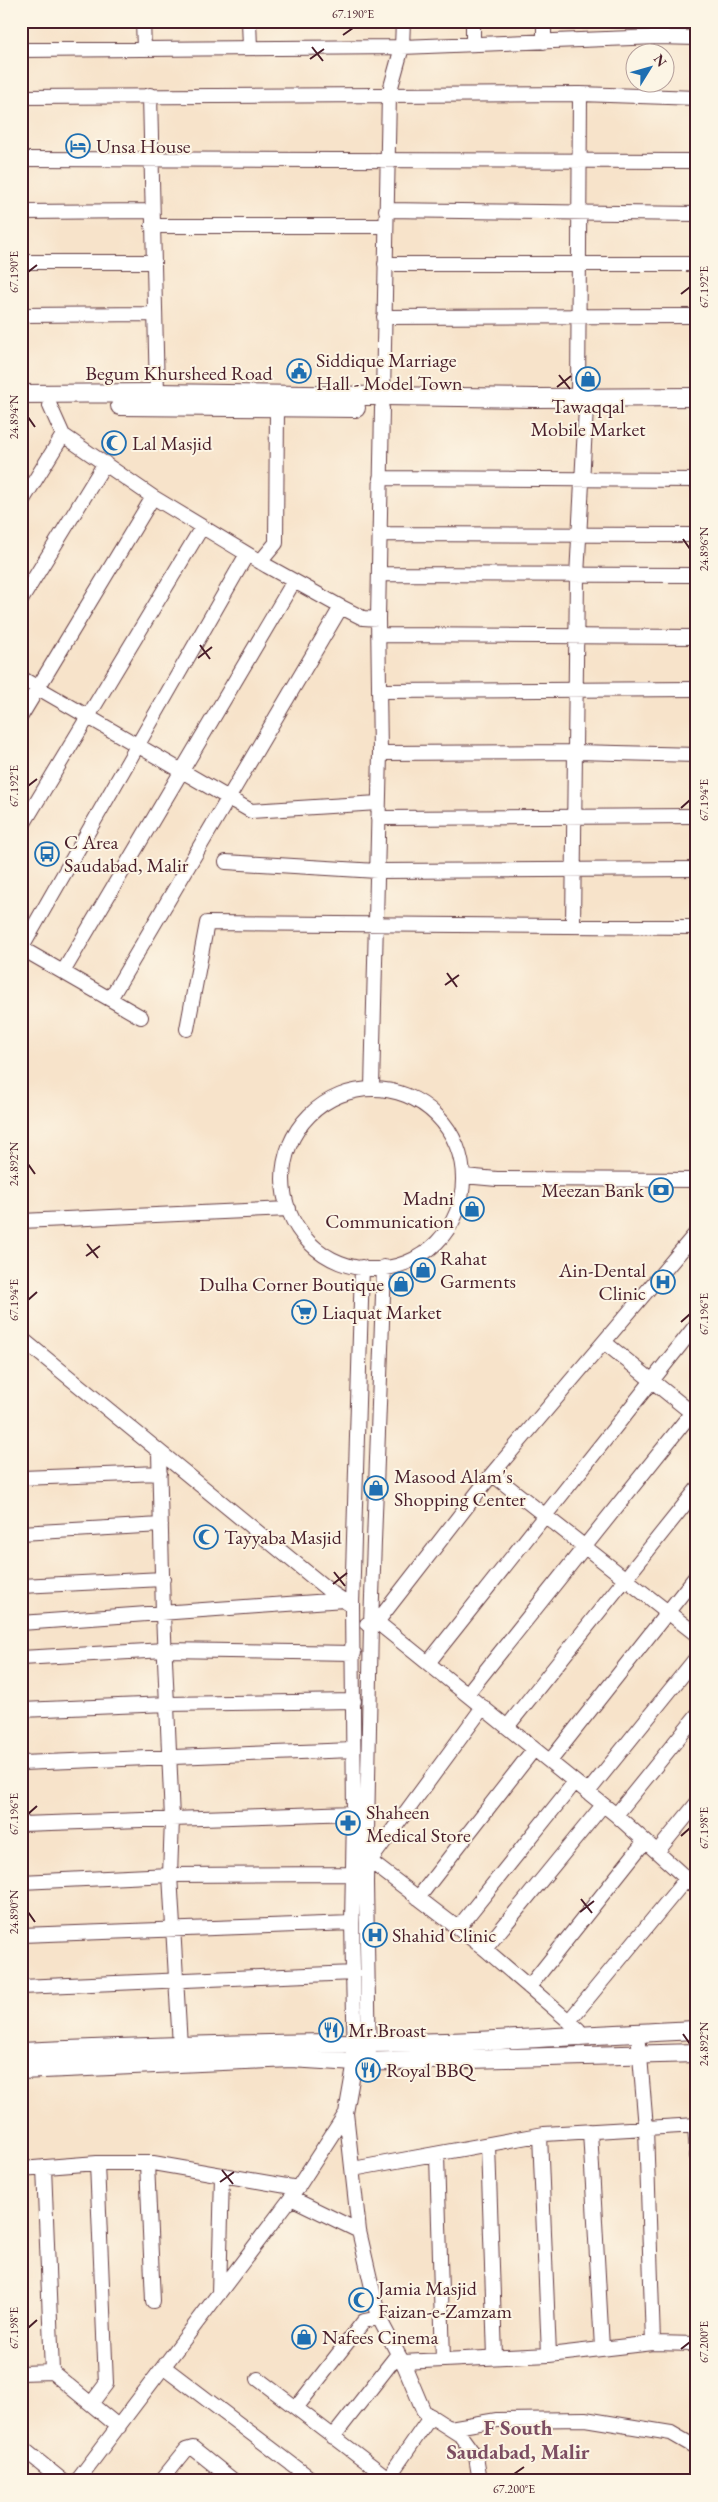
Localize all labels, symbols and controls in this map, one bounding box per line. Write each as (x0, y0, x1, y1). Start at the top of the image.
text: 67.190°E (332, 6, 374, 22)
north arrow (626, 42, 676, 92)
text: N (650, 50, 671, 71)
hotel icon: Unsa House (65, 133, 91, 159)
place label: Unsa House (96, 133, 191, 159)
text: 67.190°E (6, 251, 22, 293)
text: 67.192°E (696, 266, 712, 308)
place label: Siddique Marriage Hall - Model Town (316, 347, 463, 396)
public building icon: Siddique Marriage Hall - Model Town (286, 358, 312, 384)
street label: Begum Khursheed Road (85, 360, 274, 386)
shop icon: Tawaqqal Mobile Market (575, 366, 601, 392)
place label: Tawaqqal Mobile Market (530, 393, 646, 442)
text: 24.894°N (6, 394, 22, 439)
mosque icon: Lal Masjid (101, 430, 127, 456)
place label: Lal Masjid (132, 430, 213, 456)
text: 24.896°N (696, 526, 712, 571)
text: 67.192°E (6, 765, 22, 807)
text: 67.194°E (696, 779, 712, 821)
place label: C Area Saudabad, Malir (64, 829, 189, 878)
bus stop icon: C Area Saudabad, Malir (34, 841, 60, 867)
text: 24.892°N (6, 1141, 22, 1186)
place label: Meezan Bank (541, 1177, 645, 1203)
bank icon: Meezan Bank (648, 1177, 674, 1203)
place label: Madni Communication (325, 1185, 454, 1234)
shop icon: Madni Communication (459, 1196, 485, 1222)
place label: Rahat Garments (440, 1245, 516, 1294)
shop icon: Rahat Garments (410, 1257, 436, 1283)
place label: Ain-Dental Clinic (558, 1257, 646, 1306)
hospital icon: Ain-Dental Clinic (650, 1269, 676, 1295)
place label: Dulha Corner Boutique (199, 1271, 384, 1297)
shop icon: Dulha Corner Boutique (388, 1271, 414, 1297)
text: 67.194°E (6, 1279, 22, 1321)
text: 67.196°E (696, 1293, 712, 1335)
supermarket icon: Liaquat Market (291, 1299, 317, 1325)
place label: Liaquat Market (322, 1299, 442, 1325)
place label: Masood Alam's Shopping Center (394, 1463, 526, 1512)
shop icon: Masood Alam's Shopping Center (363, 1475, 389, 1501)
mosque icon: Tayyaba Masjid (193, 1524, 219, 1550)
place label: Tayyaba Masjid (224, 1524, 343, 1550)
text: 67.196°E (6, 1793, 22, 1835)
place label: Shaheen Medical Store (366, 1799, 471, 1848)
text: 67.198°E (696, 1807, 712, 1849)
pharmacy icon: Shaheen Medical Store (335, 1810, 361, 1836)
text: 24.890°N (6, 1889, 22, 1934)
hospital icon: Shahid Clinic (362, 1922, 388, 1948)
place label: Shahid Clinic (392, 1922, 496, 1948)
restaurant icon: Mr.Broast (318, 2017, 344, 2043)
place label: Mr.Broast (348, 2017, 427, 2043)
text: 24.892°N (696, 2021, 712, 2066)
restaurant icon: Royal BBQ (355, 2057, 381, 2083)
place label: Royal BBQ (386, 2057, 476, 2083)
place label: Jamia Masjid Faizan-e-Zamzam (376, 2275, 512, 2324)
mosque icon: Jamia Masjid Faizan-e-Zamzam (348, 2287, 374, 2313)
text: 67.198°E (6, 2307, 22, 2349)
text: 67.200°E (696, 2321, 712, 2363)
shop icon: Nafees Cinema (291, 2324, 317, 2350)
place label: Nafees Cinema (322, 2324, 439, 2350)
district label: F South Saudabad, Malir (446, 2414, 590, 2465)
text: 67.200°E (493, 2481, 535, 2497)

